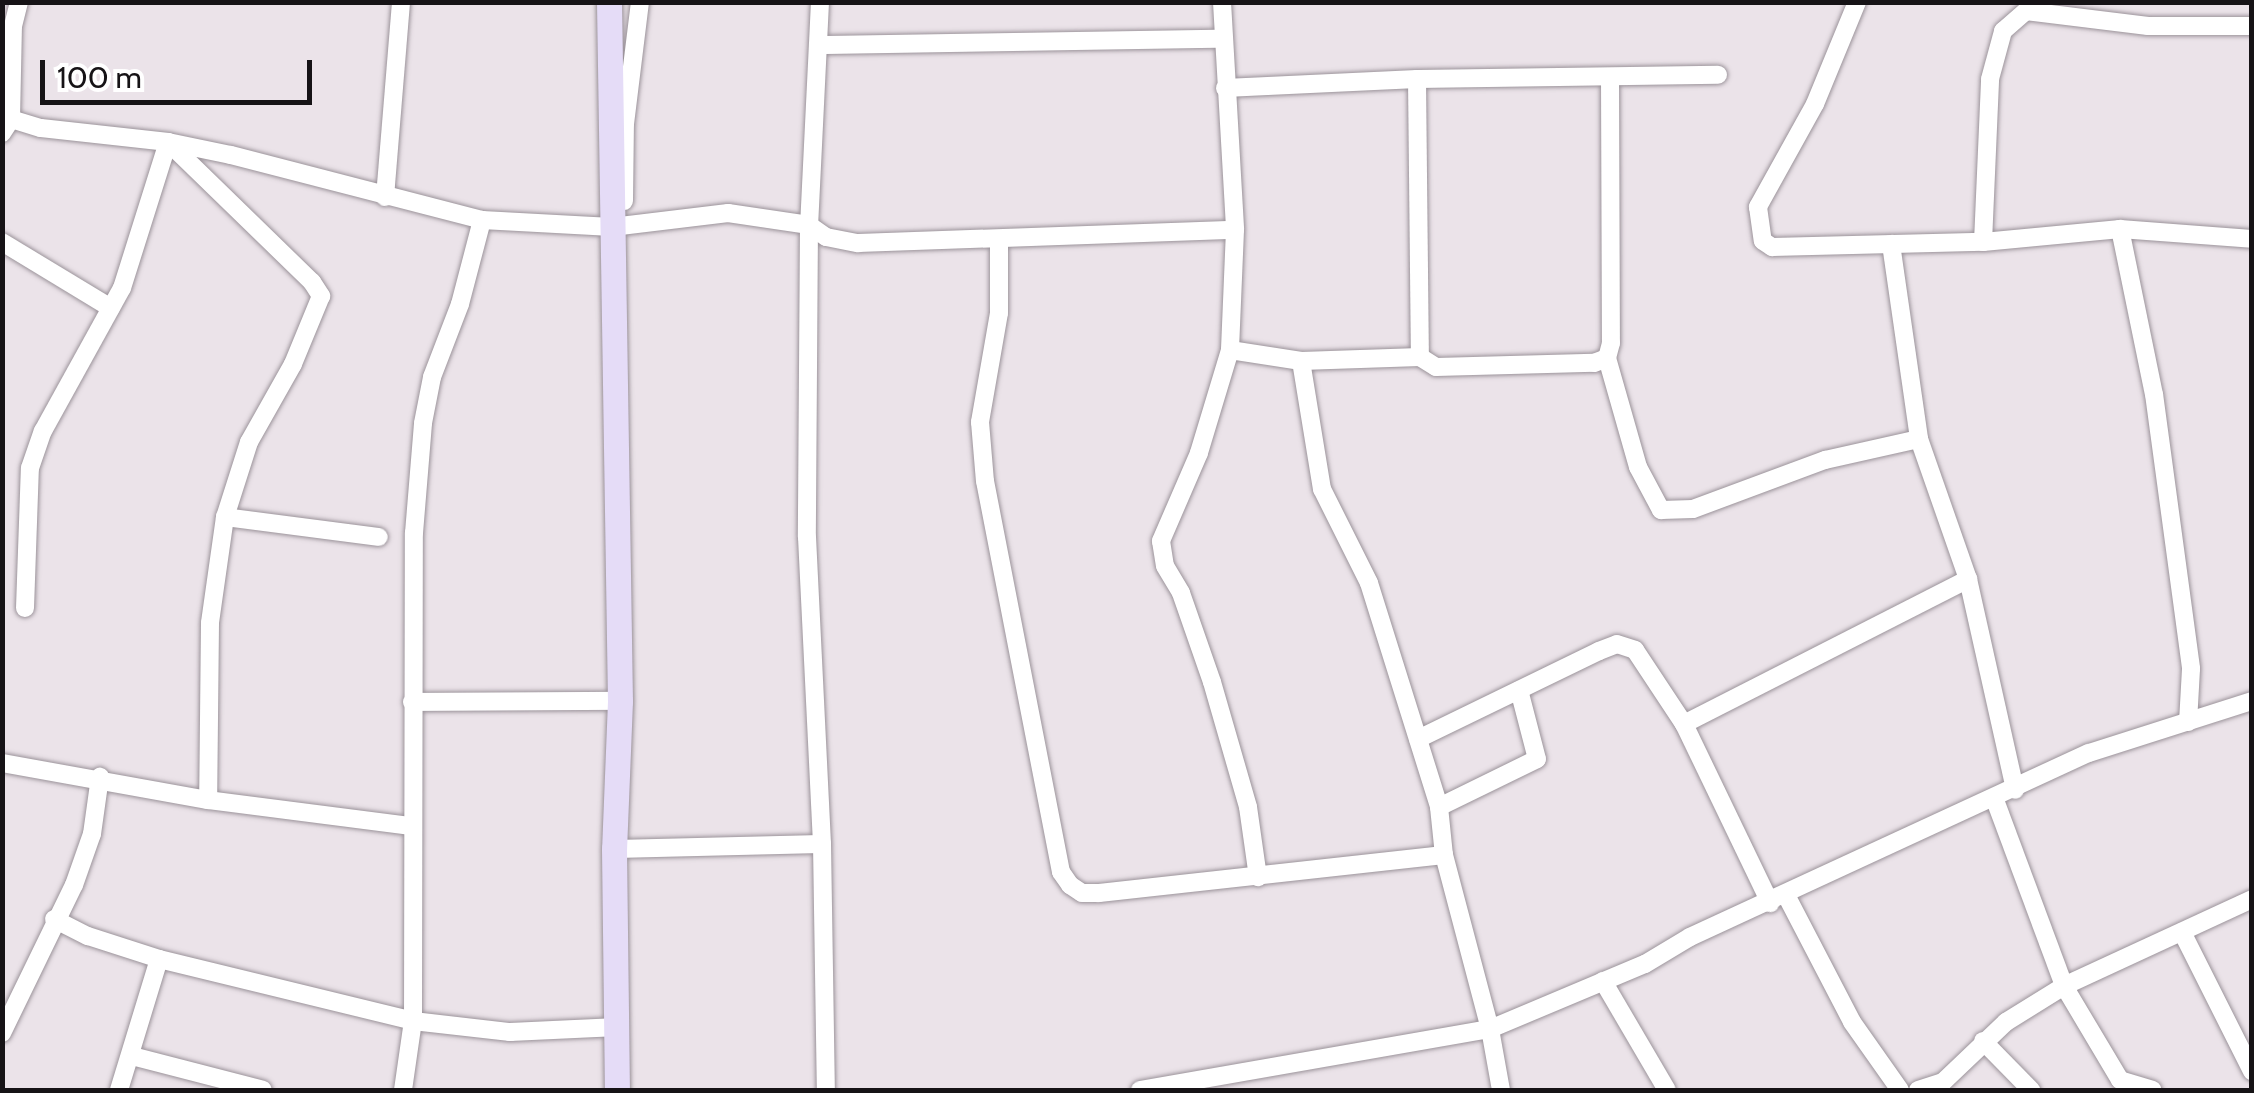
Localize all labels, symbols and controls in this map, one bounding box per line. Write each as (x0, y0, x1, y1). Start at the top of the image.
scale bar (45, 40, 318, 102)
text: 100 m (57, 59, 142, 96)

